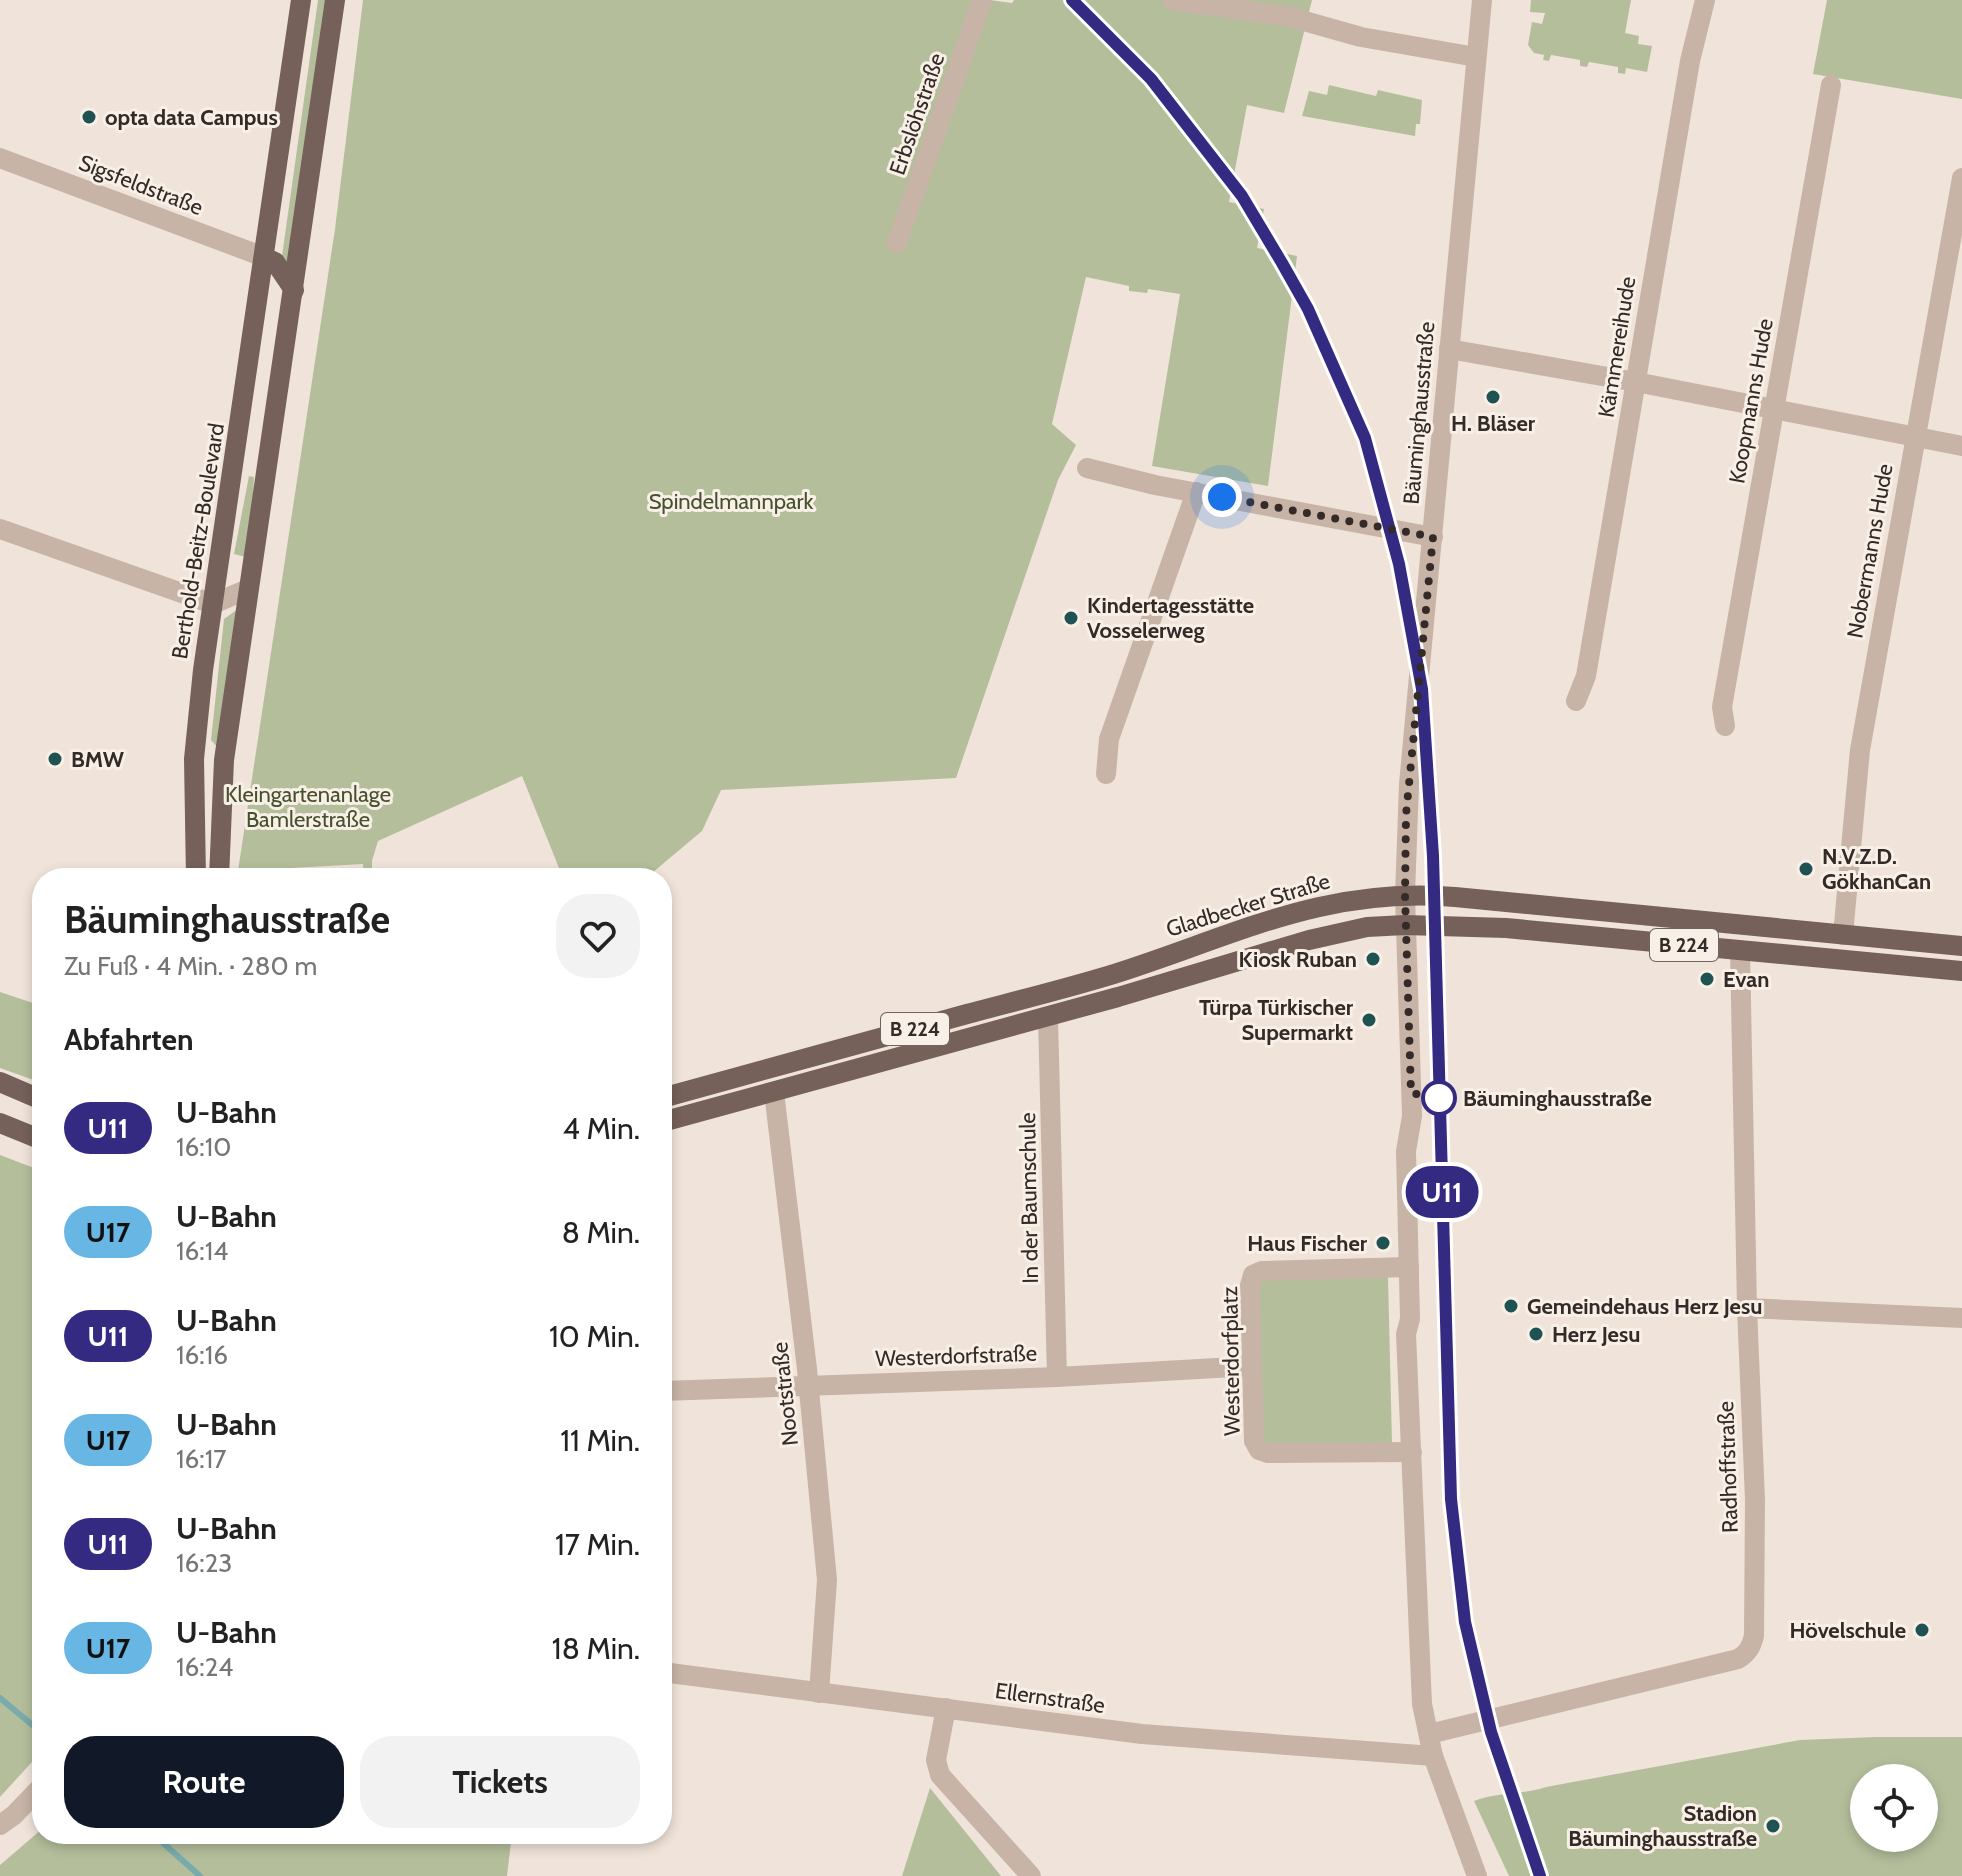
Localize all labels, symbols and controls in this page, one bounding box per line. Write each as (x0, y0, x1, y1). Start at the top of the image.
street label: Erbslöhstraße (884, 50, 950, 178)
place label: opta data Campus (105, 104, 278, 131)
marker: opta data Campus (80, 108, 98, 126)
street label: Sigsfeldstraße (75, 149, 207, 221)
street label: Kämmereihude (1593, 275, 1641, 419)
street label: Koopmanns Hude (1723, 316, 1779, 486)
street label: Bäuminghausstraße (1398, 321, 1440, 505)
marker: H. Bläser (1484, 388, 1502, 406)
place label: H. Bläser (1451, 410, 1536, 437)
street label: Berthold-Beitz-Boulevard (166, 421, 230, 661)
street label: Nobermanns Hude (1841, 462, 1899, 640)
your location (1202, 477, 1242, 517)
park label: Spindelmannpark (649, 488, 813, 515)
place label: Kindertagesstätte Vosselerweg (1087, 592, 1254, 644)
marker: Kindertagesstätte Vosselerweg (1062, 609, 1080, 627)
place label: BMW (71, 746, 125, 773)
marker: BMW (46, 750, 64, 768)
park label: Kleingartenanlage Bamlerstraße (225, 781, 391, 833)
place label: N.V.Z.D. GökhanCan (1822, 843, 1931, 895)
marker: N.V.Z.D. GökhanCan (1797, 860, 1815, 878)
street label: Gladbecker Straße (1163, 867, 1333, 943)
button: heart (556, 894, 640, 978)
text: Bäuminghausstraße (64, 896, 390, 943)
road number: B 224 (1650, 929, 1718, 961)
place label: Kiosk Ruban (1239, 946, 1357, 973)
text: Zu Fuß · 4 Min. · 280 m (64, 950, 317, 982)
marker: Kiosk Ruban (1364, 950, 1382, 968)
place label: Evan (1723, 966, 1769, 993)
marker: Evan (1698, 970, 1716, 988)
place label: Türpa Türkischer Supermarkt (1199, 994, 1354, 1046)
marker: Türpa Türkischer Supermarkt (1360, 1011, 1378, 1029)
road number: B 224 (881, 1013, 949, 1045)
text: Abfahrten (64, 1021, 194, 1058)
marker: Bäuminghausstraße (1422, 1081, 1456, 1115)
place label: Bäuminghausstraße (1463, 1085, 1652, 1112)
text: U-Bahn (176, 1094, 277, 1131)
text: 4 Min. (562, 1110, 640, 1147)
text: U11 (88, 1111, 128, 1145)
street label: In der Baumschule (1014, 1112, 1044, 1284)
text: 16:10 (176, 1131, 231, 1163)
line badge: U11 (1396, 1166, 1488, 1218)
text: U11 (1422, 1175, 1462, 1209)
text: U-Bahn (176, 1198, 277, 1235)
text: 8 Min. (562, 1214, 640, 1251)
text: U17 (86, 1215, 130, 1249)
place label: Haus Fischer (1247, 1230, 1368, 1257)
marker: Haus Fischer (1374, 1234, 1392, 1252)
text: 16:14 (176, 1235, 228, 1267)
street label: Westerdorfplatz (1216, 1286, 1246, 1436)
place label: Gemeindehaus Herz Jesu (1527, 1293, 1762, 1320)
marker: Gemeindehaus Herz Jesu (1502, 1297, 1520, 1315)
text: U-Bahn (176, 1302, 277, 1339)
text: 10 Min. (549, 1318, 640, 1355)
text: U11 (88, 1319, 128, 1353)
place label: Herz Jesu (1552, 1321, 1640, 1348)
marker: Herz Jesu (1527, 1325, 1545, 1343)
text: 16:16 (176, 1339, 228, 1371)
street label: Westerdorfstraße (875, 1340, 1037, 1372)
street label: Nootstraße (766, 1341, 804, 1447)
street label: Radhoffstraße (1712, 1400, 1744, 1534)
text: U-Bahn (176, 1406, 277, 1443)
text: 11 Min. (560, 1422, 640, 1459)
text: U17 (86, 1423, 130, 1457)
text: 16:17 (176, 1443, 226, 1475)
text: U-Bahn (176, 1510, 277, 1547)
text: 17 Min. (555, 1526, 640, 1563)
text: U11 (88, 1527, 128, 1561)
text: 16:23 (176, 1547, 232, 1579)
text: U-Bahn (176, 1614, 277, 1651)
place label: Hövelschule (1790, 1617, 1906, 1644)
marker: Hövelschule (1913, 1621, 1931, 1639)
text: 18 Min. (552, 1630, 640, 1667)
text: U17 (86, 1631, 130, 1665)
text: 16:24 (176, 1651, 233, 1683)
street label: Ellernstraße (993, 1677, 1107, 1719)
button: Route (64, 1736, 344, 1828)
button: Tickets (360, 1736, 640, 1828)
map controls (1850, 1764, 1938, 1852)
button: locate (1850, 1764, 1938, 1852)
place label: Stadion Bäuminghausstraße (1568, 1800, 1757, 1852)
marker: Stadion Bäuminghausstraße (1764, 1817, 1782, 1835)

